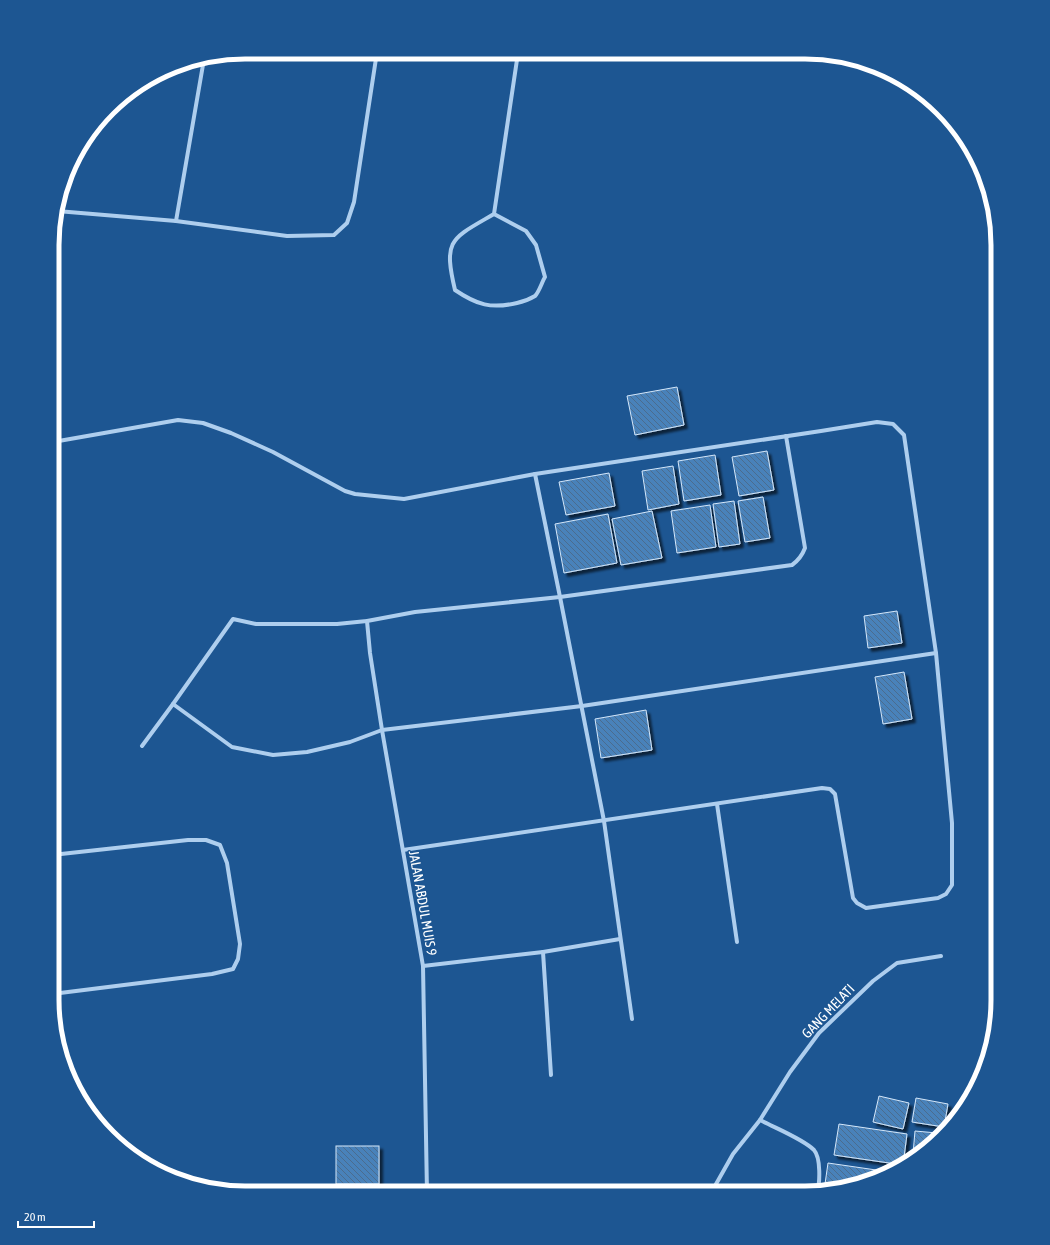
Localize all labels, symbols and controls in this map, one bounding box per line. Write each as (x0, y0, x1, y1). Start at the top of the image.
street label: JALAN ABDUL MUIS 9 (406, 849, 440, 957)
street label: GANG MELATI (798, 981, 858, 1041)
scale bar (18, 1203, 94, 1229)
text: 20 m (24, 1210, 46, 1224)

